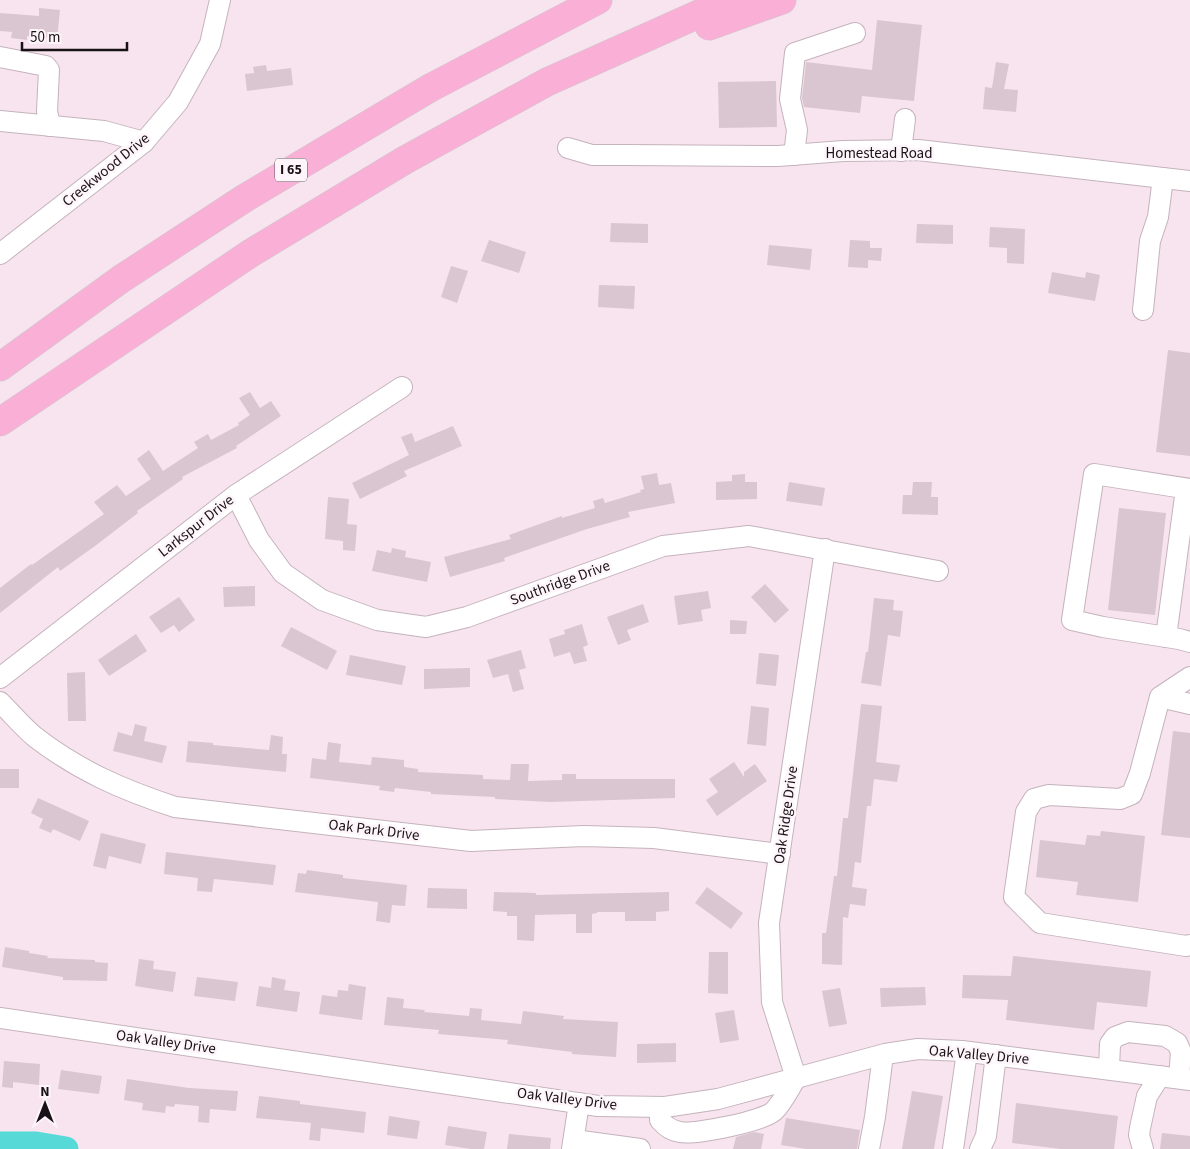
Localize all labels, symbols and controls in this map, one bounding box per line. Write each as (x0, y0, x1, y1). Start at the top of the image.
scale bar (22, 20, 128, 52)
text: 50 m (30, 27, 60, 48)
street label: Creekwood Drive (58, 128, 154, 212)
street label: Homestead Road (826, 143, 932, 164)
road number: I 65 (275, 158, 307, 182)
street label: Larkspur Drive (154, 490, 238, 562)
street label: Southridge Drive (507, 555, 613, 611)
street label: Oak Ridge Drive (769, 765, 803, 865)
street label: Oak Park Drive (327, 814, 421, 846)
street label: Oak Valley Drive (115, 1025, 217, 1059)
street label: Oak Valley Drive (928, 1040, 1030, 1070)
north arrow (20, 1079, 70, 1129)
text: N (40, 1082, 50, 1102)
street label: Oak Valley Drive (516, 1082, 618, 1116)

